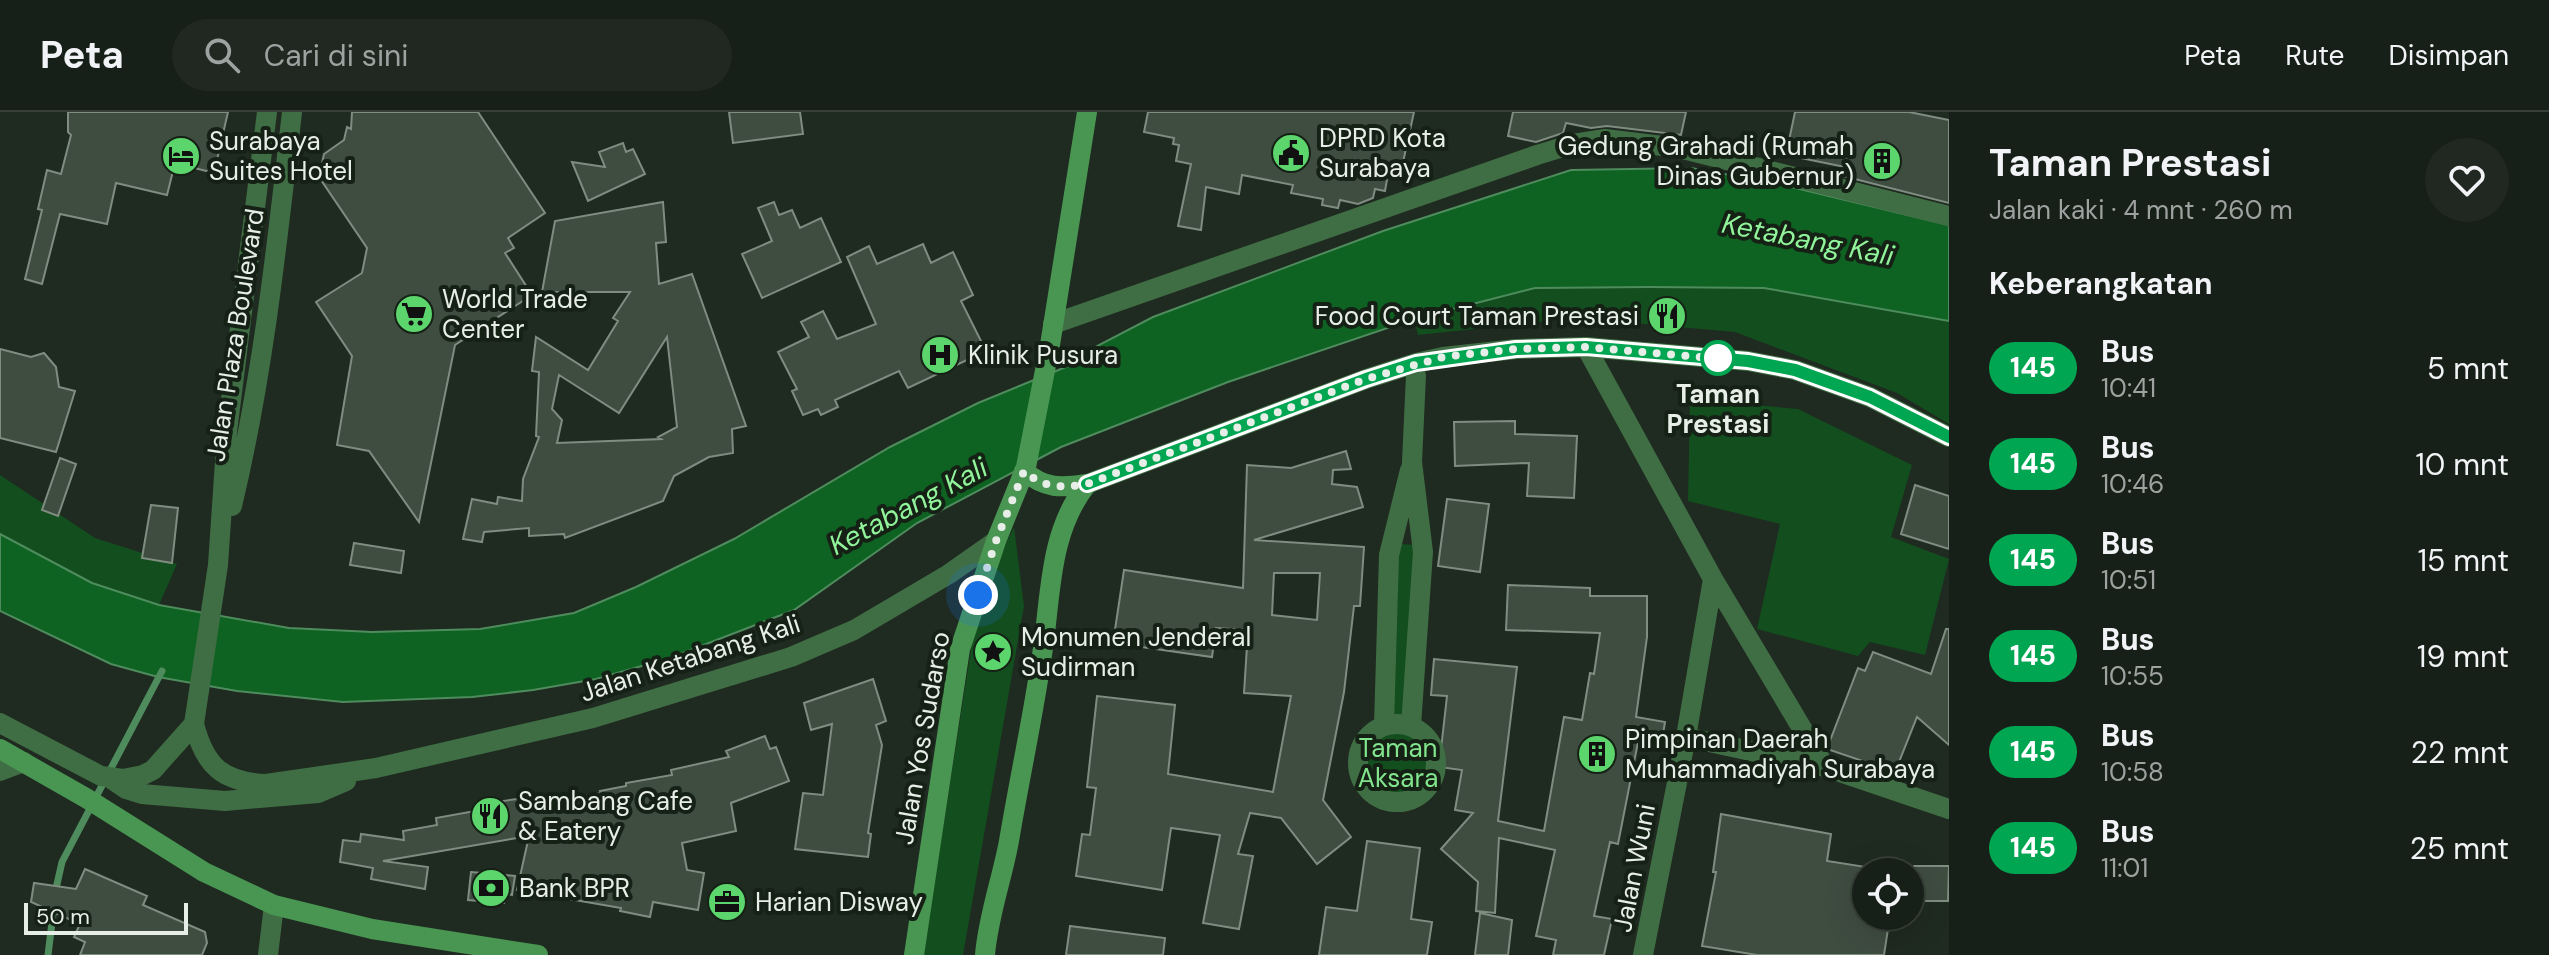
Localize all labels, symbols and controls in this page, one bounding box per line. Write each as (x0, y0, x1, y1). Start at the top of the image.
search box (172, 19, 732, 91)
text: Peta (40, 30, 124, 80)
icon: search (200, 33, 244, 77)
text: Cari di sini (264, 36, 409, 75)
text: Peta (2184, 37, 2241, 74)
text: Rute (2285, 37, 2344, 74)
text: Disimpan (2388, 37, 2509, 74)
place label: DPRD Kota Surabaya (1319, 121, 1446, 185)
place label: Surabaya Suites Hotel (209, 124, 353, 188)
place label: Gedung Grahadi (Rumah Dinas Gubernur) (1558, 129, 1854, 193)
public building icon: DPRD Kota Surabaya (1270, 132, 1312, 174)
hotel icon: Surabaya Suites Hotel (160, 135, 202, 177)
text: Taman Prestasi (1989, 138, 2272, 188)
button: heart (2425, 138, 2509, 222)
building icon: Gedung Grahadi (Rumah Dinas Gubernur) (1861, 140, 1903, 182)
text: Jalan kaki · 4 mnt · 260 m (1989, 193, 2293, 227)
water label: Ketabang Kali (1719, 205, 1898, 275)
street label: Jalan Plaza Boulevard (198, 206, 272, 464)
text: Keberangkatan (1989, 264, 2213, 303)
place label: World Trade Center (442, 282, 588, 346)
supermarket icon: World Trade Center (393, 293, 435, 335)
restaurant icon: Food Court Taman Prestasi (1646, 295, 1688, 337)
place label: Food Court Taman Prestasi (1315, 299, 1639, 333)
text: Bus (2101, 332, 2155, 371)
hospital icon: Klinik Pusura (919, 334, 961, 376)
place label: Klinik Pusura (968, 338, 1118, 372)
marker: Taman Prestasi (1701, 341, 1735, 375)
text: 145 (2010, 349, 2056, 386)
text: 5 mnt (2427, 349, 2509, 388)
text: 10:41 (2101, 371, 2156, 405)
place label: Taman Prestasi (1667, 377, 1769, 441)
text: Bus (2101, 428, 2155, 467)
text: 145 (2010, 445, 2056, 482)
text: 10 mnt (2415, 445, 2509, 484)
water label: Ketabang Kali (823, 449, 995, 564)
text: 10:46 (2101, 467, 2164, 501)
text: Bus (2101, 524, 2155, 563)
text: 145 (2010, 541, 2056, 578)
text: 15 mnt (2418, 541, 2509, 580)
text: 10:51 (2101, 563, 2156, 597)
your location (958, 575, 998, 615)
street label: Jalan Ketabang Kali (576, 606, 804, 710)
place label: Monumen Jenderal Sudirman (1021, 620, 1251, 684)
text: Bus (2101, 620, 2155, 659)
street label: Jalan Yos Sudarso (887, 629, 957, 847)
place icon: Monumen Jenderal Sudirman (972, 631, 1014, 673)
text: 145 (2010, 637, 2056, 674)
text: 19 mnt (2417, 637, 2509, 676)
text: 10:55 (2101, 659, 2164, 693)
text: Bus (2101, 716, 2155, 755)
place label: Pimpinan Daerah Muhammadiyah Surabaya (1625, 722, 1935, 786)
park label: Taman Aksara (1358, 731, 1438, 795)
building icon: Pimpinan Daerah Muhammadiyah Surabaya (1576, 733, 1618, 775)
text: 145 (2010, 733, 2056, 770)
text: 22 mnt (2411, 733, 2509, 772)
text: 10:58 (2101, 755, 2164, 789)
place label: Sambang Cafe & Eatery (518, 784, 693, 848)
restaurant icon: Sambang Cafe & Eatery (469, 795, 511, 837)
street label: Jalan Wuni (1605, 801, 1663, 935)
text: Bus (2101, 812, 2155, 851)
text: 145 (2010, 829, 2056, 866)
text: 25 mnt (2410, 829, 2509, 868)
text: 11:01 (2101, 851, 2148, 885)
map controls (1852, 858, 1924, 930)
button: locate (1852, 858, 1924, 930)
bank icon: Bank BPR (470, 867, 512, 909)
place label: Bank BPR (519, 871, 630, 905)
office icon: Harian Disway (706, 881, 748, 923)
place label: Harian Disway (755, 885, 923, 919)
scale bar (24, 899, 188, 935)
text: 50 m (36, 902, 90, 931)

